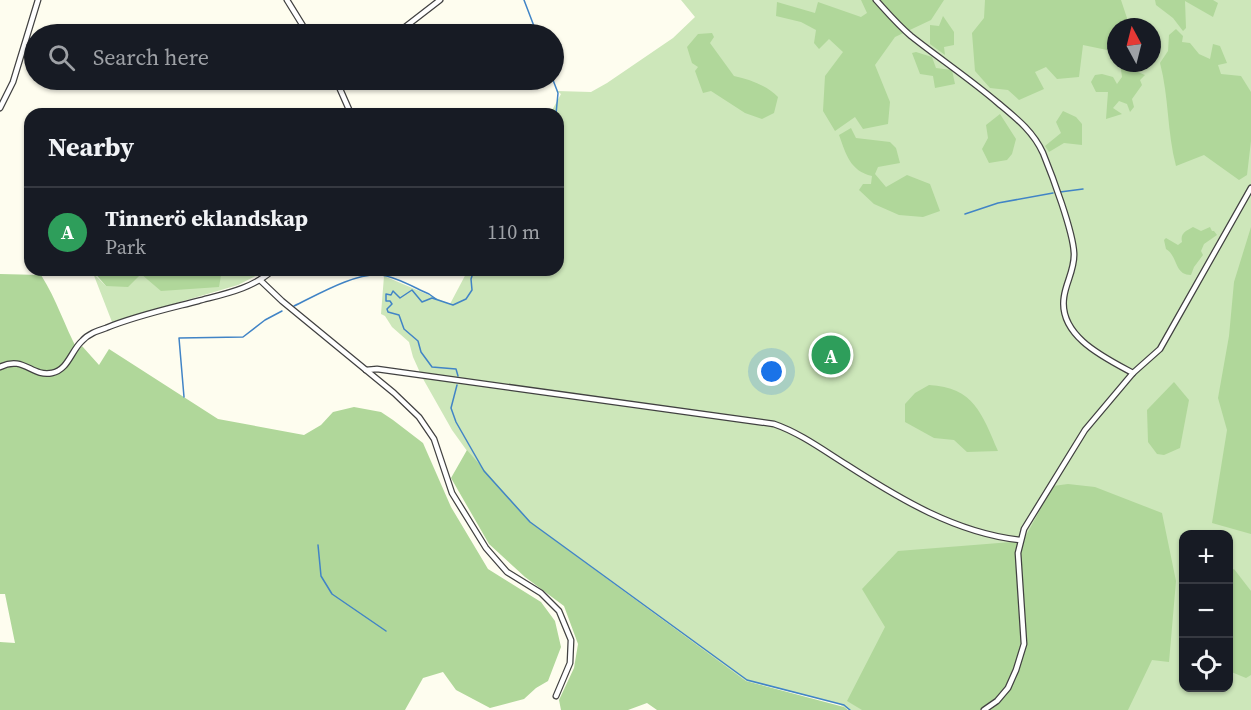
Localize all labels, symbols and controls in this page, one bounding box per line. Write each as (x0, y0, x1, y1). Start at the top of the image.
north arrow (1107, 18, 1161, 72)
search box (24, 24, 564, 90)
icon: search (45, 41, 78, 74)
text: Search here (93, 42, 209, 72)
text: Nearby (48, 129, 134, 165)
text: Tinnerö eklandskap (105, 203, 308, 233)
text: A (61, 218, 74, 246)
text: 110 m (487, 218, 540, 246)
text: Park (105, 233, 146, 261)
pin: A (812, 332, 850, 378)
your location (757, 357, 786, 386)
map controls (1179, 530, 1233, 692)
button: + (1179, 530, 1233, 584)
button: − (1179, 584, 1233, 638)
button: locate (1179, 638, 1233, 692)

